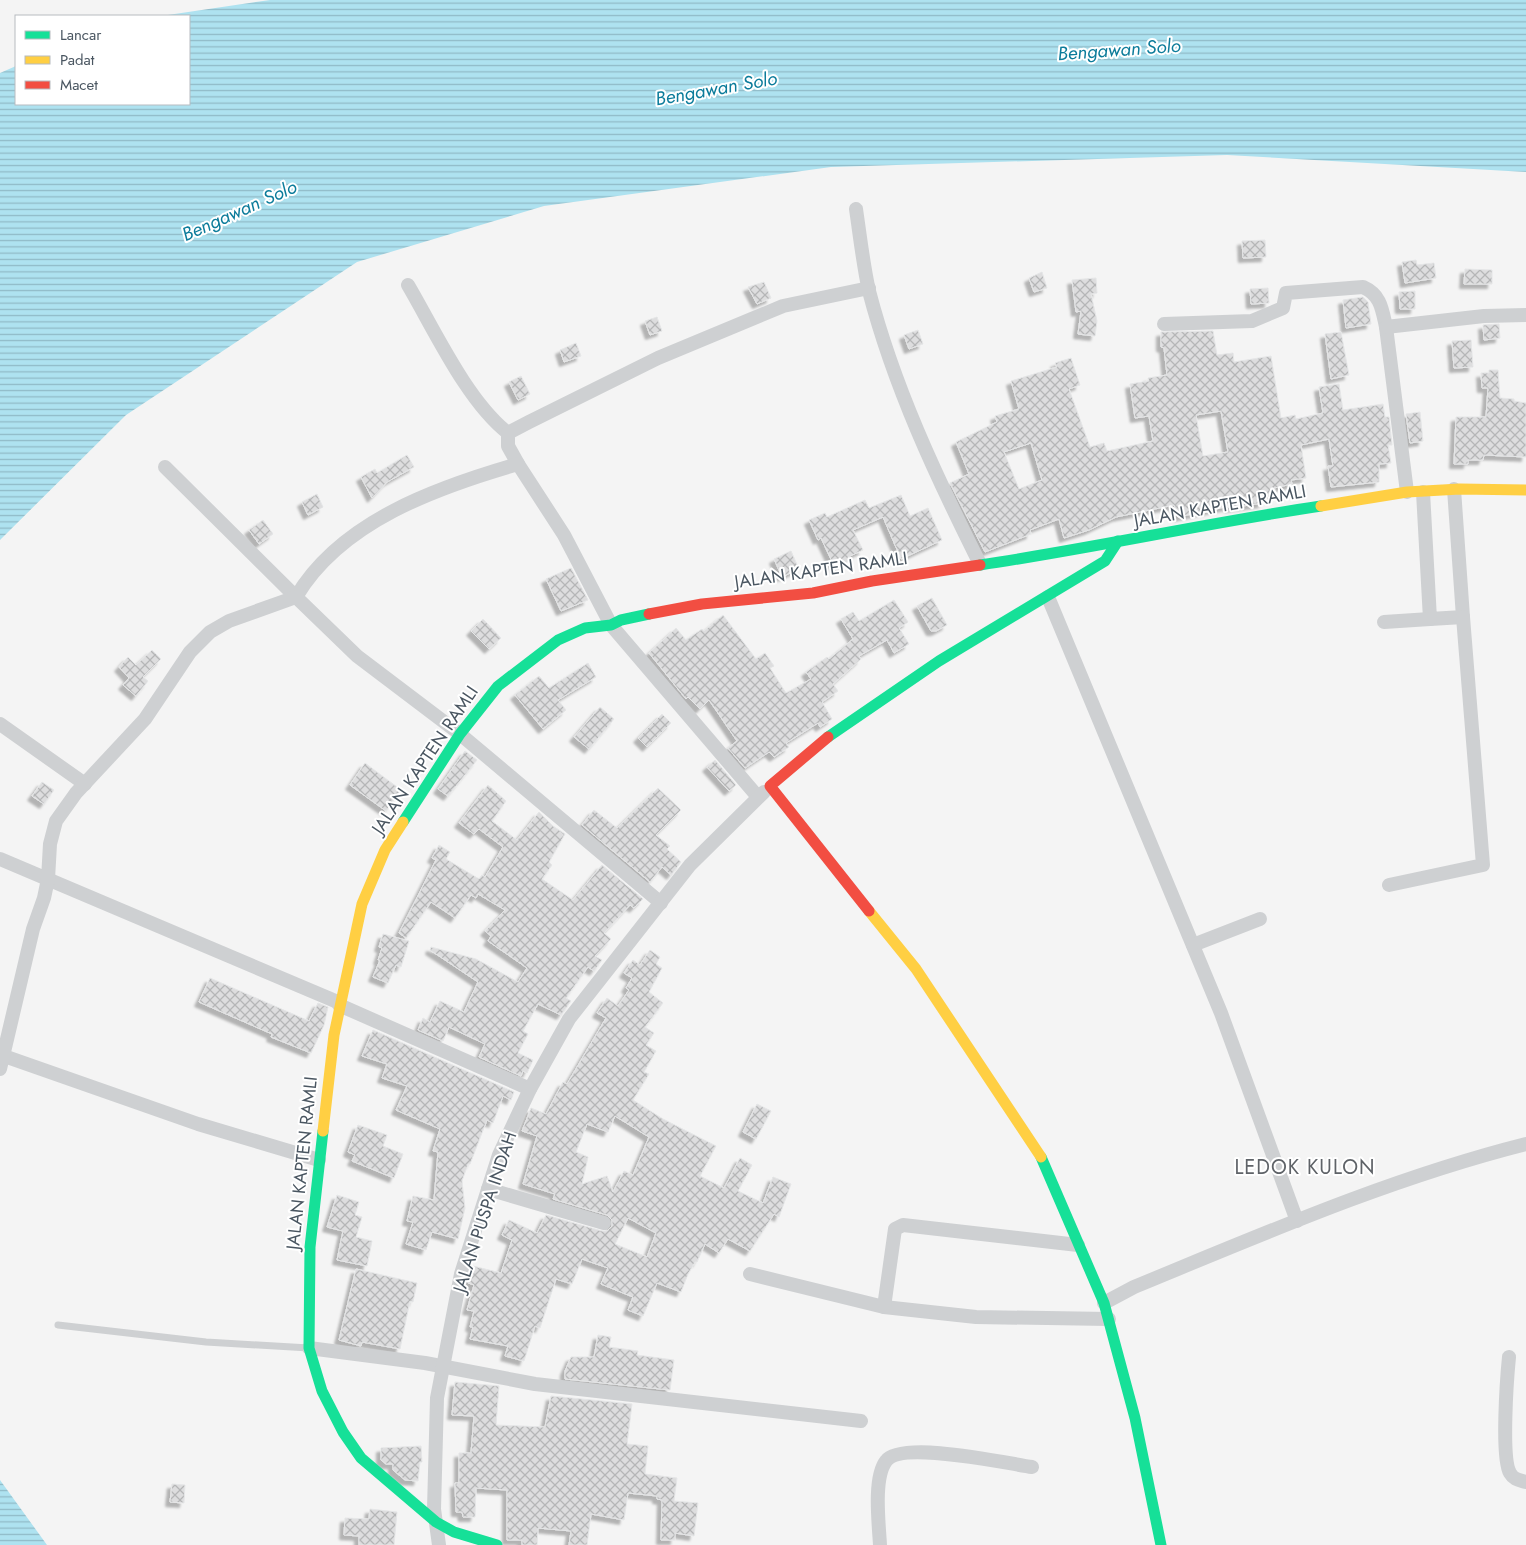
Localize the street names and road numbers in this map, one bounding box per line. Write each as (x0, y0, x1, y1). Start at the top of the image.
street label: JALAN KAPTEN RAMLI (1130, 478, 1308, 534)
street label: JALAN KAPTEN RAMLI (731, 545, 909, 595)
street label: JALAN KAPTEN RAMLI (364, 681, 484, 841)
street label: JALAN KAPTEN RAMLI (280, 1075, 324, 1253)
street label: JALAN PUSPA INDAH (446, 1128, 523, 1298)

